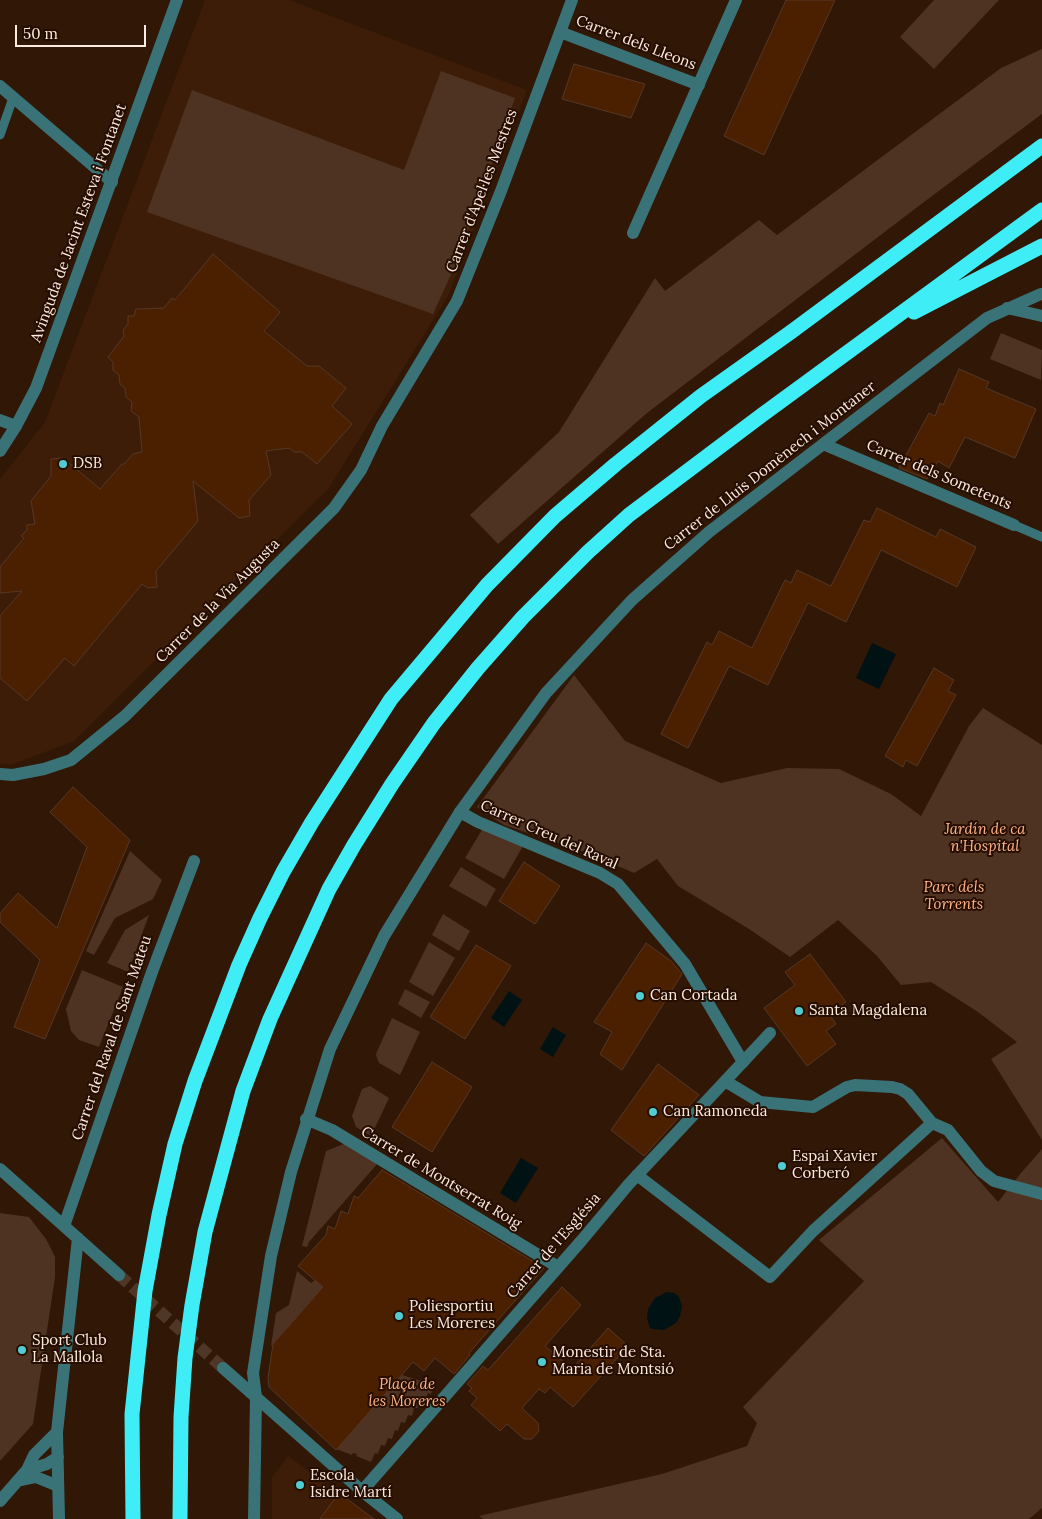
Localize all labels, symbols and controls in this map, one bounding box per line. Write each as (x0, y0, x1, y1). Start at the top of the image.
street label: Carrer dels Lleons (573, 12, 699, 74)
scale bar (18, 15, 149, 47)
text: 50 m (23, 24, 58, 43)
street label: Avinguda de Jacint Esteva i Fontanet (27, 101, 131, 345)
street label: Carrer d'Apel·les Mestres (443, 107, 521, 275)
street label: Carrer de Lluís Domènech i Montaner (660, 378, 880, 554)
street label: Carrer dels Sometents (864, 436, 1014, 514)
place label: DSB (73, 455, 102, 473)
marker: DSB (57, 458, 69, 470)
street label: Carrer de la Via Augusta (152, 535, 284, 667)
street label: Carrer Creu del Raval (477, 796, 621, 874)
park label: Jardín de ca n'Hospital (944, 821, 1026, 856)
park label: Parc dels Torrents (924, 879, 984, 914)
street label: Carrer del Raval de Sant Mateu (68, 933, 156, 1143)
place label: Can Cortada (650, 987, 737, 1005)
marker: Can Cortada (634, 990, 646, 1002)
place label: Santa Magdalena (809, 1002, 927, 1020)
marker: Santa Magdalena (793, 1005, 805, 1017)
place label: Can Ramoneda (663, 1103, 767, 1121)
marker: Can Ramoneda (647, 1106, 659, 1118)
street label: Carrer de Montserrat Roig (358, 1123, 524, 1233)
place label: Espai Xavier Corberó (792, 1148, 877, 1183)
marker: Espai Xavier Corberó (776, 1160, 788, 1172)
street label: Carrer de l'Església (503, 1190, 605, 1302)
place label: Poliesportiu Les Moreres (409, 1298, 495, 1333)
marker: Poliesportiu Les Moreres (393, 1310, 405, 1322)
place label: Sport Club La Mallola (32, 1332, 107, 1367)
marker: Sport Club La Mallola (16, 1344, 28, 1356)
place label: Monestir de Sta. Maria de Montsió (552, 1344, 674, 1379)
marker: Monestir de Sta. Maria de Montsió (536, 1356, 548, 1368)
park label: Plaça de les Moreres (368, 1376, 446, 1411)
place label: Escola Isidre Martí (310, 1467, 392, 1502)
marker: Escola Isidre Martí (294, 1479, 306, 1491)

